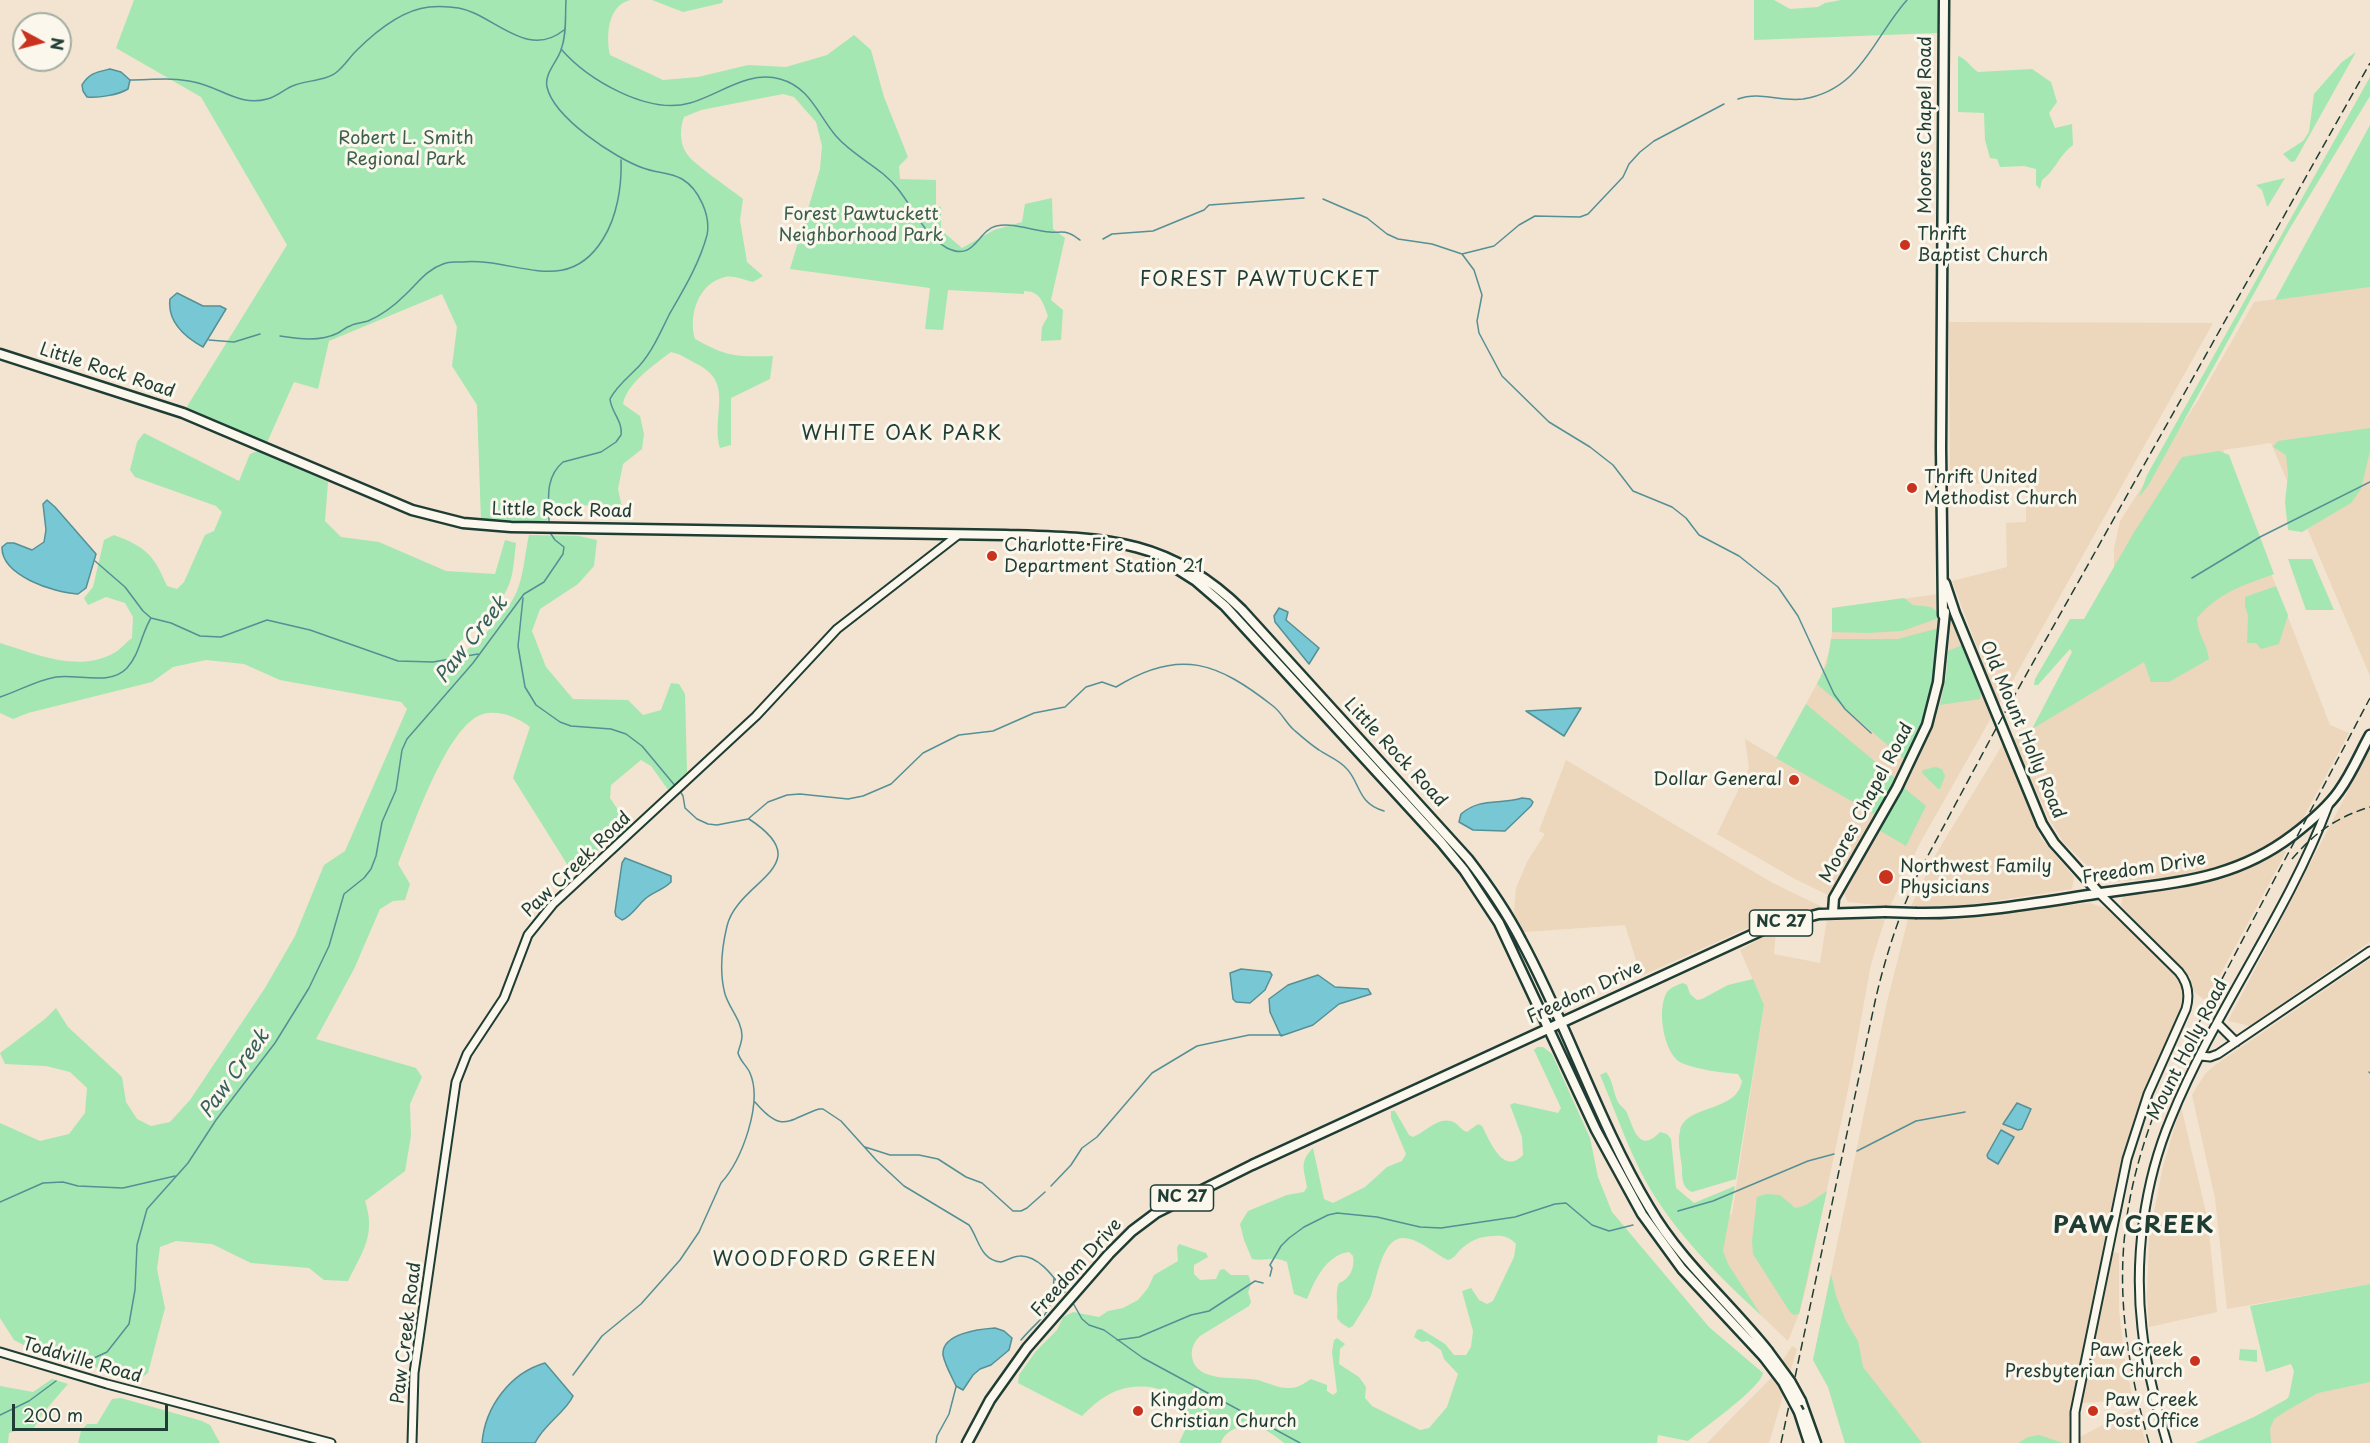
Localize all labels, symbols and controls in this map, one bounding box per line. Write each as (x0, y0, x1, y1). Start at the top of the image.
north arrow (12, 12, 72, 72)
text: N (45, 36, 71, 52)
street label: Moores Chapel Road (1915, 36, 1937, 214)
park label: Robert L. Smith Regional Park (338, 128, 474, 170)
park label: Forest Pawtuckett Neighborhood Park (778, 204, 944, 246)
place label: Thrift Baptist Church (1917, 224, 2048, 266)
marker: Thrift Baptist Church (1898, 238, 1912, 252)
district label: FOREST PAWTUCKET (1140, 268, 1380, 292)
street label: Little Rock Road (37, 339, 177, 403)
district label: WHITE OAK PARK (800, 422, 1004, 446)
place label: Thrift United Methodist Church (1924, 467, 2077, 510)
marker: Thrift United Methodist Church (1905, 481, 1919, 495)
street label: Little Rock Road (491, 499, 633, 523)
place label: Charlotte Fire Department Station 21 (1004, 535, 1203, 578)
marker: Charlotte Fire Department Station 21 (985, 549, 999, 563)
water label: Paw Creek (431, 592, 513, 688)
street label: Old Mount Holly Road (1975, 638, 2069, 822)
street label: Little Rock Road (1339, 694, 1451, 812)
street label: Moores Chapel Road (1816, 719, 1918, 887)
place label: Dollar General (1653, 769, 1782, 791)
marker: Dollar General (1787, 773, 1801, 787)
street label: Paw Creek Road (518, 808, 636, 922)
street label: Freedom Drive (2081, 849, 2207, 889)
place label: Northwest Family Physicians (1900, 856, 2052, 898)
marker: Northwest Family Physicians (1877, 868, 1895, 886)
road number: NC 27 (1750, 910, 1812, 936)
street label: Freedom Drive (1524, 957, 1646, 1029)
street label: Mount Holly Road (2143, 976, 2233, 1124)
water label: Paw Creek (195, 1025, 275, 1123)
road number: NC 27 (1150, 1185, 1214, 1211)
district label: PAW CREEK (2054, 1212, 2214, 1240)
street label: Freedom Drive (1027, 1214, 1127, 1322)
district label: WOODFORD GREEN (714, 1248, 936, 1272)
street label: Paw Creek Road (388, 1261, 426, 1405)
street label: Toddville Road (20, 1334, 144, 1388)
place label: Paw Creek Presbyterian Church (2005, 1340, 2183, 1382)
marker: Paw Creek Presbyterian Church (2188, 1354, 2202, 1368)
place label: Kingdom Christian Church (1150, 1390, 1297, 1432)
place label: Paw Creek Post Office (2105, 1390, 2199, 1432)
scale bar (15, 1392, 171, 1430)
text: 200 m (23, 1401, 83, 1428)
marker: Kingdom Christian Church (1131, 1404, 1145, 1418)
marker: Paw Creek Post Office (2086, 1404, 2100, 1418)

